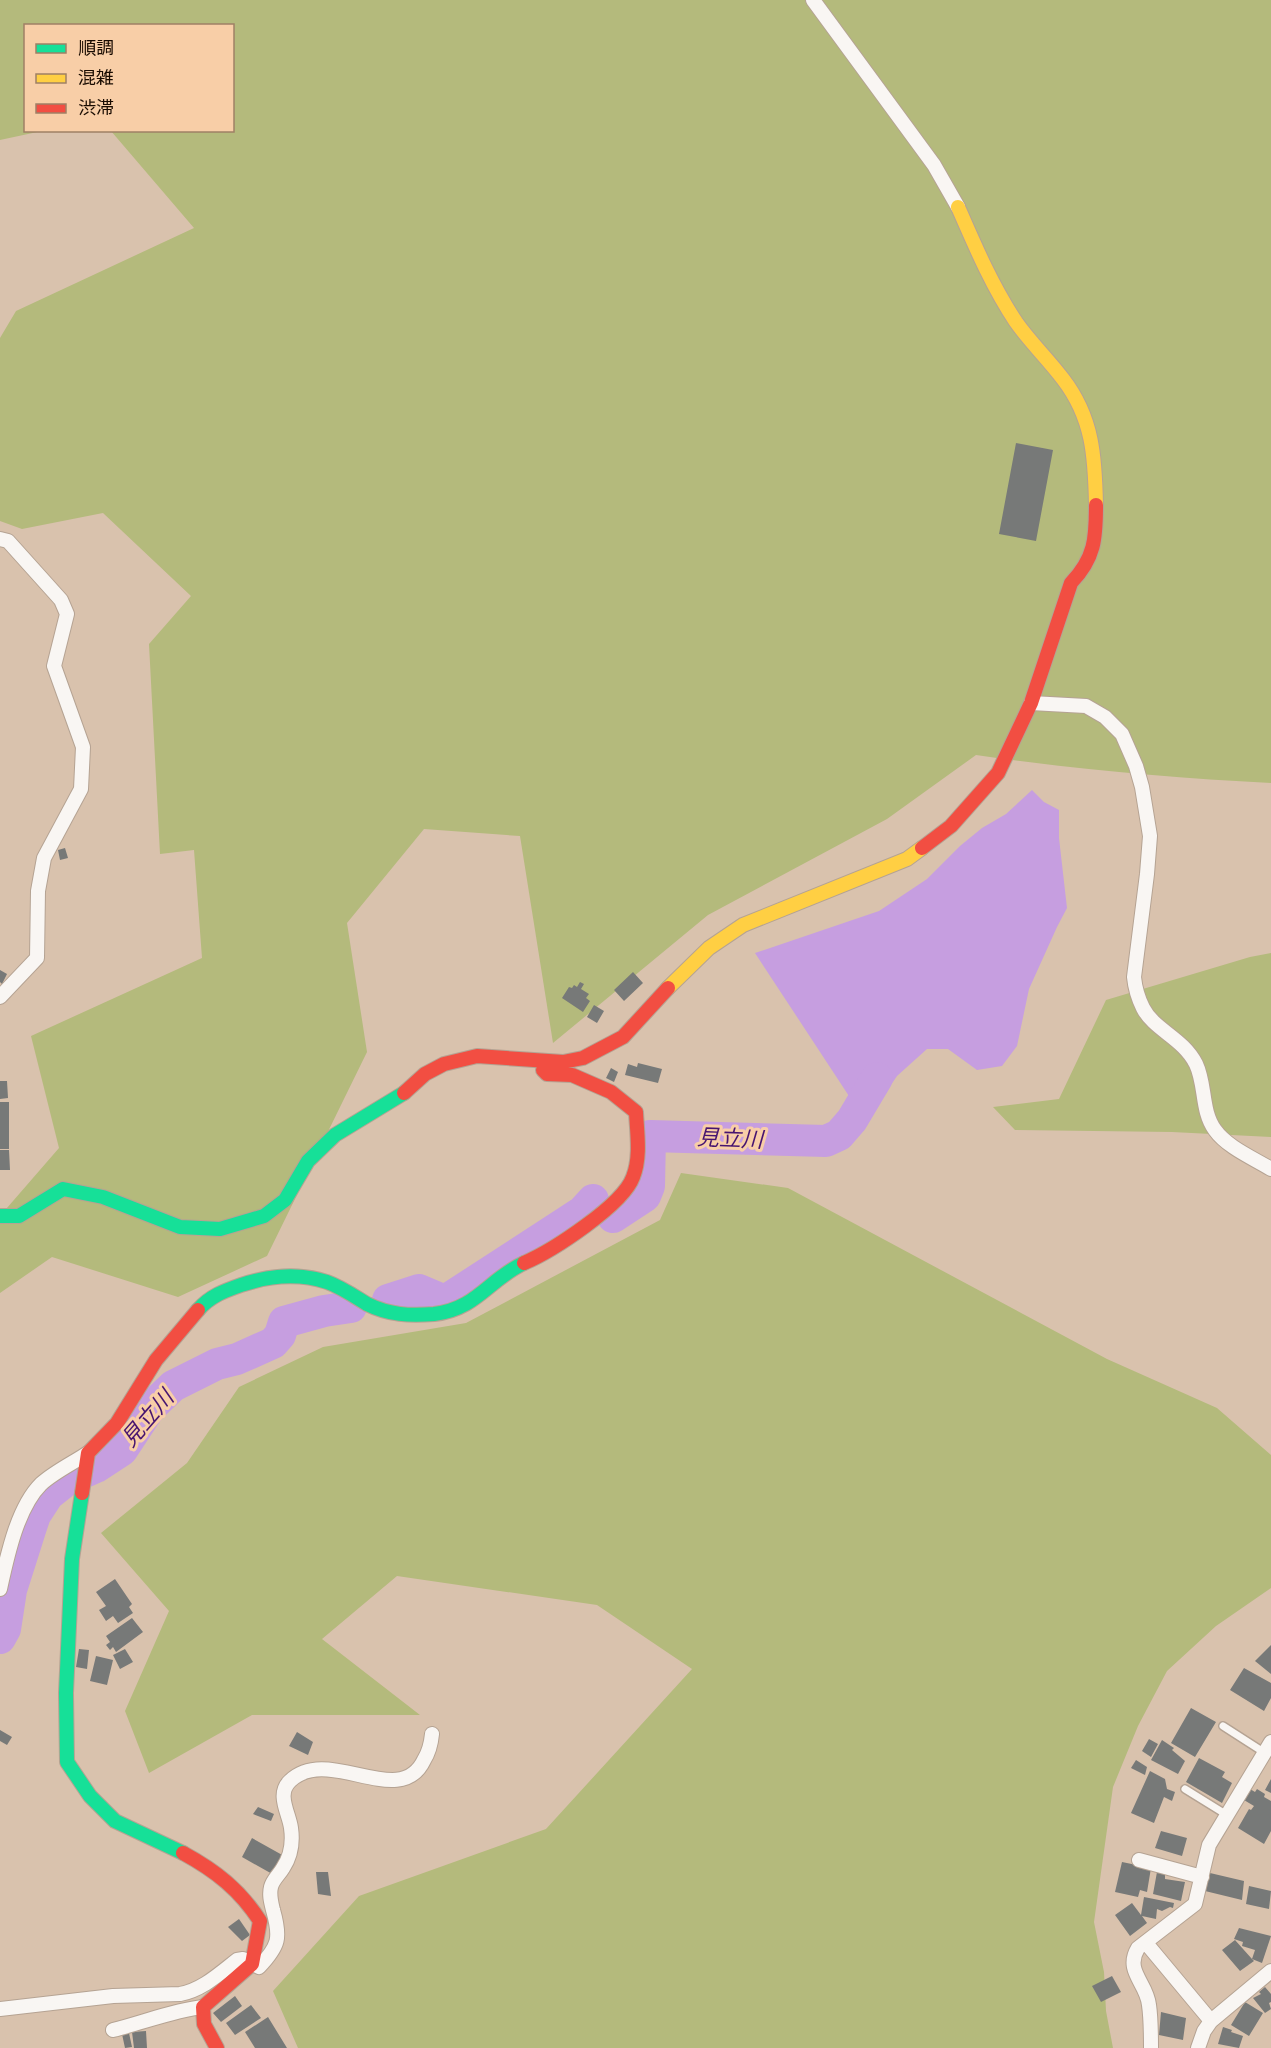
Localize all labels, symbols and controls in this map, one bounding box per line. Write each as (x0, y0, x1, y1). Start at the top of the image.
legend (24, 24, 234, 132)
text: 順調 (78, 36, 114, 58)
text: 混雑 (78, 66, 114, 88)
text: 渋滞 (78, 96, 114, 118)
water label: 見立川 (697, 1123, 765, 1152)
water label: 見立川 (115, 1382, 180, 1451)

